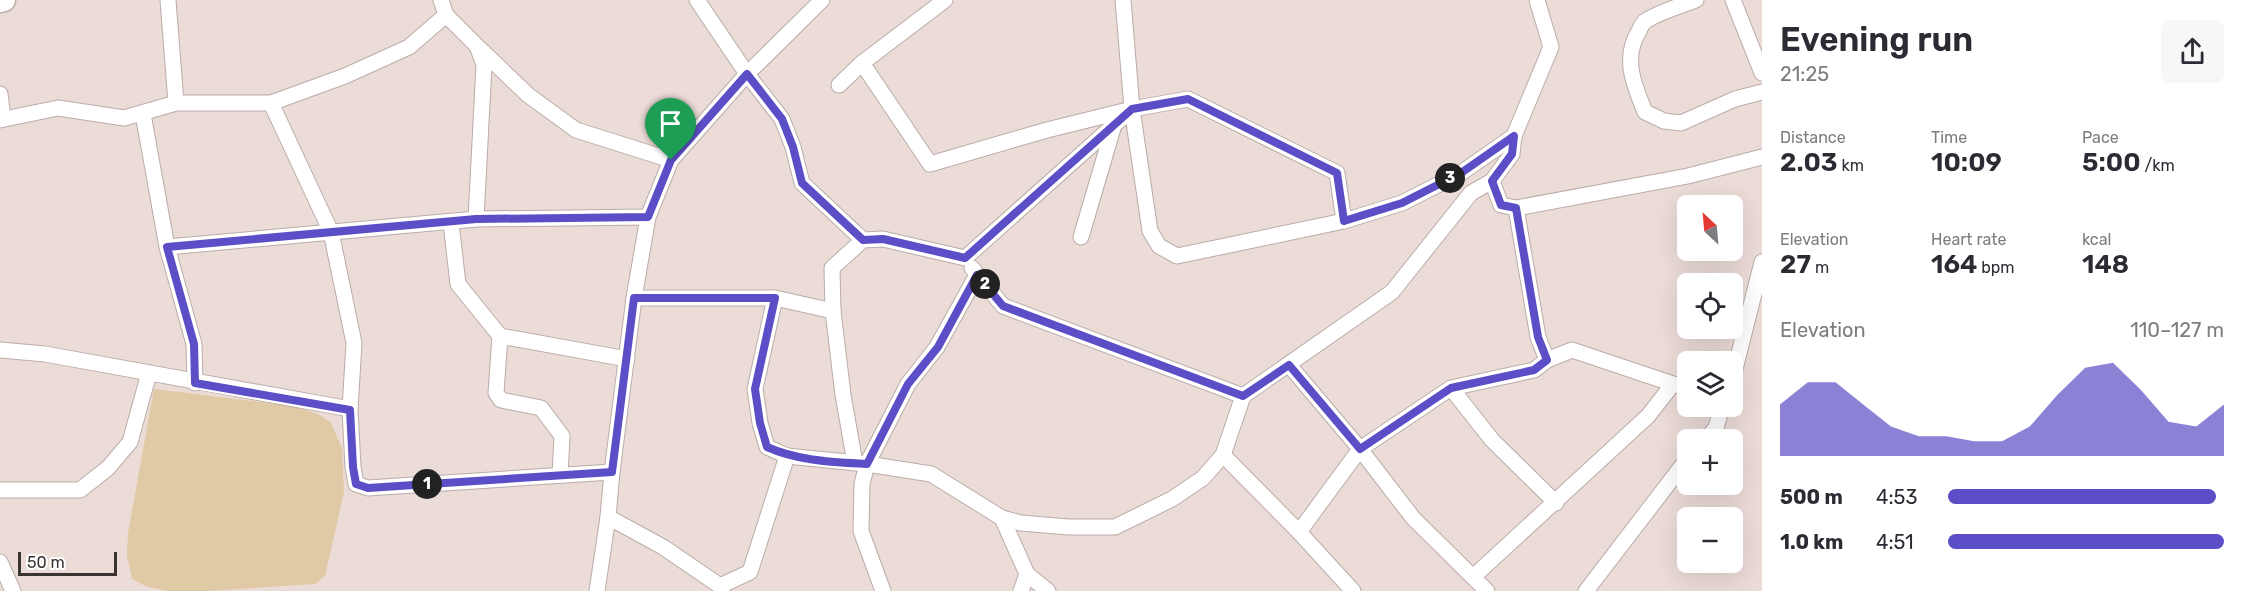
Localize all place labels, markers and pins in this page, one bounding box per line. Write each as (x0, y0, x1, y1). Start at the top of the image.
pin (645, 98, 696, 160)
pin: 3 (1435, 163, 1465, 193)
pin: 2 (970, 269, 1000, 299)
pin: 1 (412, 469, 442, 499)

